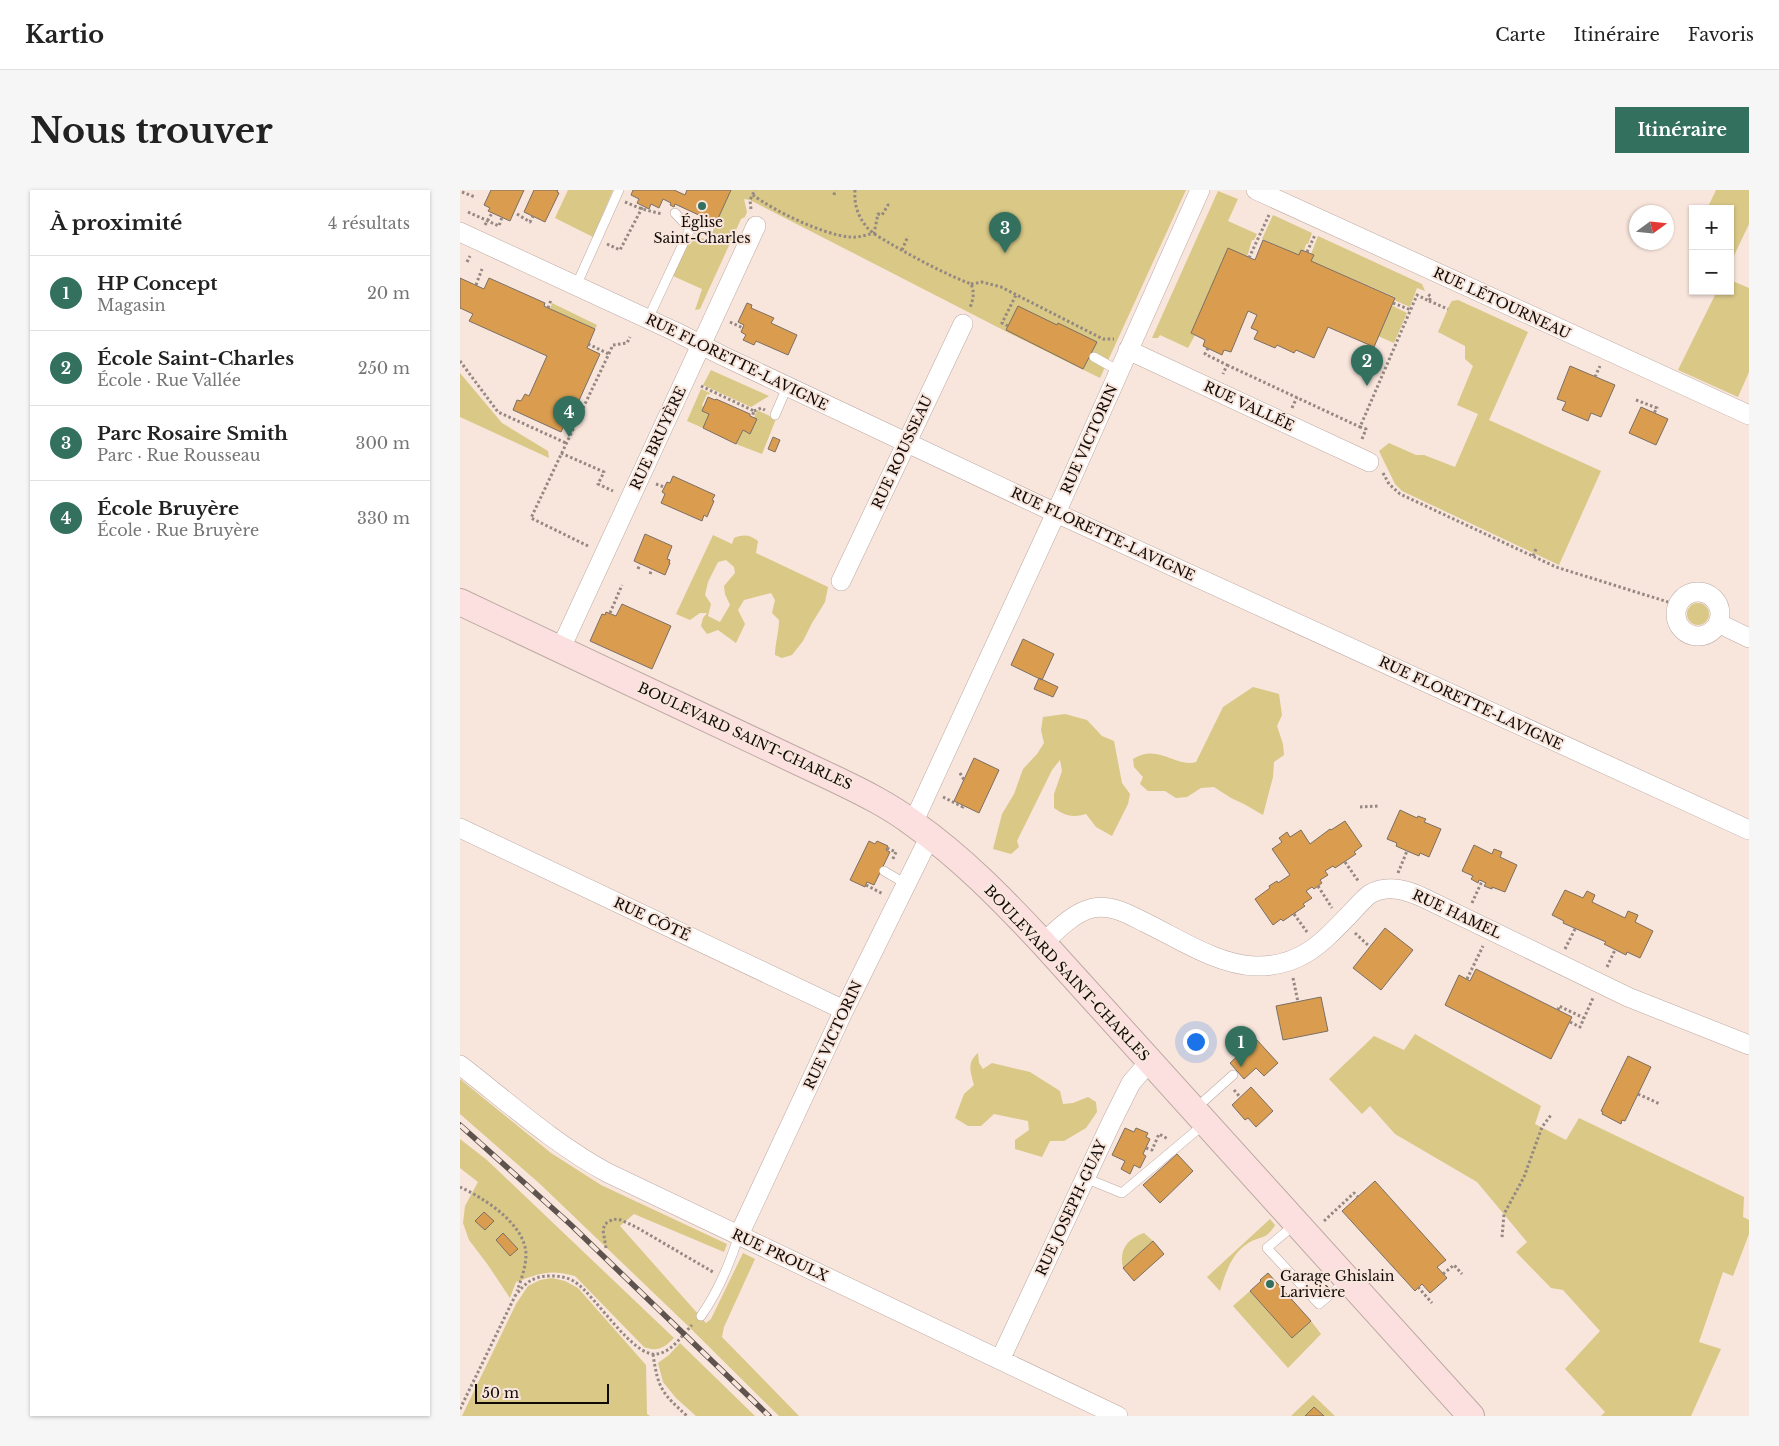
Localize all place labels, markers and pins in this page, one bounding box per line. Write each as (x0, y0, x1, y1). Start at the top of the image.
marker: Église Saint-Charles (696, 200, 708, 212)
pin: 3 (989, 212, 1021, 253)
place label: Église Saint-Charles (653, 213, 751, 247)
pin: 2 (1351, 345, 1383, 386)
pin: 4 (553, 396, 585, 437)
pin: 1 (1225, 1026, 1257, 1067)
place label: Garage Ghislain Larivière (1280, 1267, 1395, 1301)
marker: Garage Ghislain Larivière (1264, 1278, 1276, 1290)

